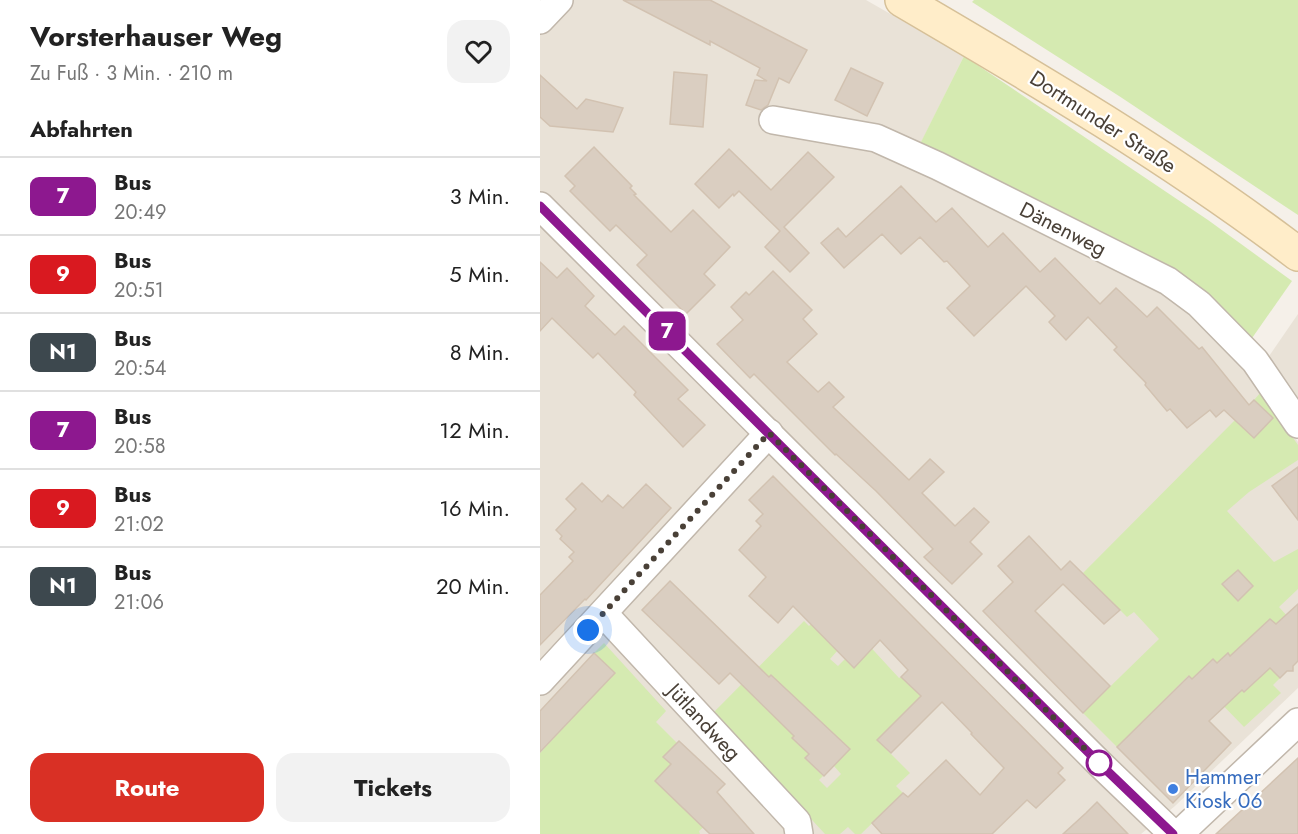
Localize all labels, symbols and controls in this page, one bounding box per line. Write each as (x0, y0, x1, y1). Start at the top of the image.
text: Vorsterhauser Weg (30, 16, 282, 57)
button: heart (447, 20, 510, 83)
text: Zu Fuß · 3 Min. · 210 m (30, 59, 233, 88)
street label: Dortmunder Straße (1024, 63, 1182, 181)
text: Abfahrten (30, 113, 133, 145)
text: Bus (114, 166, 151, 198)
text: 3 Min. (450, 180, 510, 212)
text: 7 (57, 181, 69, 211)
street label: Dänenweg (1014, 194, 1112, 264)
text: 20:49 (114, 198, 167, 227)
text: Bus (114, 244, 151, 276)
text: 5 Min. (449, 258, 510, 290)
text: 9 (56, 259, 70, 289)
text: 20:51 (114, 276, 164, 305)
line badge: 7 (648, 312, 686, 350)
text: 7 (661, 316, 673, 346)
text: Bus (114, 322, 151, 354)
text: 8 Min. (450, 336, 510, 368)
text: N1 (49, 337, 77, 367)
text: 20:54 (114, 354, 166, 383)
text: Bus (114, 400, 151, 432)
text: 12 Min. (439, 414, 510, 446)
text: 7 (57, 415, 69, 445)
text: 20:58 (114, 432, 166, 461)
text: Bus (114, 478, 151, 510)
text: 16 Min. (439, 492, 510, 524)
text: 9 (56, 493, 70, 523)
text: 21:02 (114, 510, 164, 539)
text: Bus (114, 556, 151, 588)
text: 20 Min. (436, 570, 510, 602)
text: N1 (49, 571, 77, 601)
text: 21:06 (114, 588, 164, 617)
your location (573, 615, 603, 645)
street label: Jütlandweg (658, 675, 748, 767)
unlabelled marker (1086, 750, 1112, 776)
button: Route (30, 753, 264, 822)
button: Tickets (276, 753, 510, 822)
place label: Hammer Kiosk 06 (1185, 762, 1263, 816)
marker: Hammer Kiosk 06 (1166, 782, 1180, 796)

